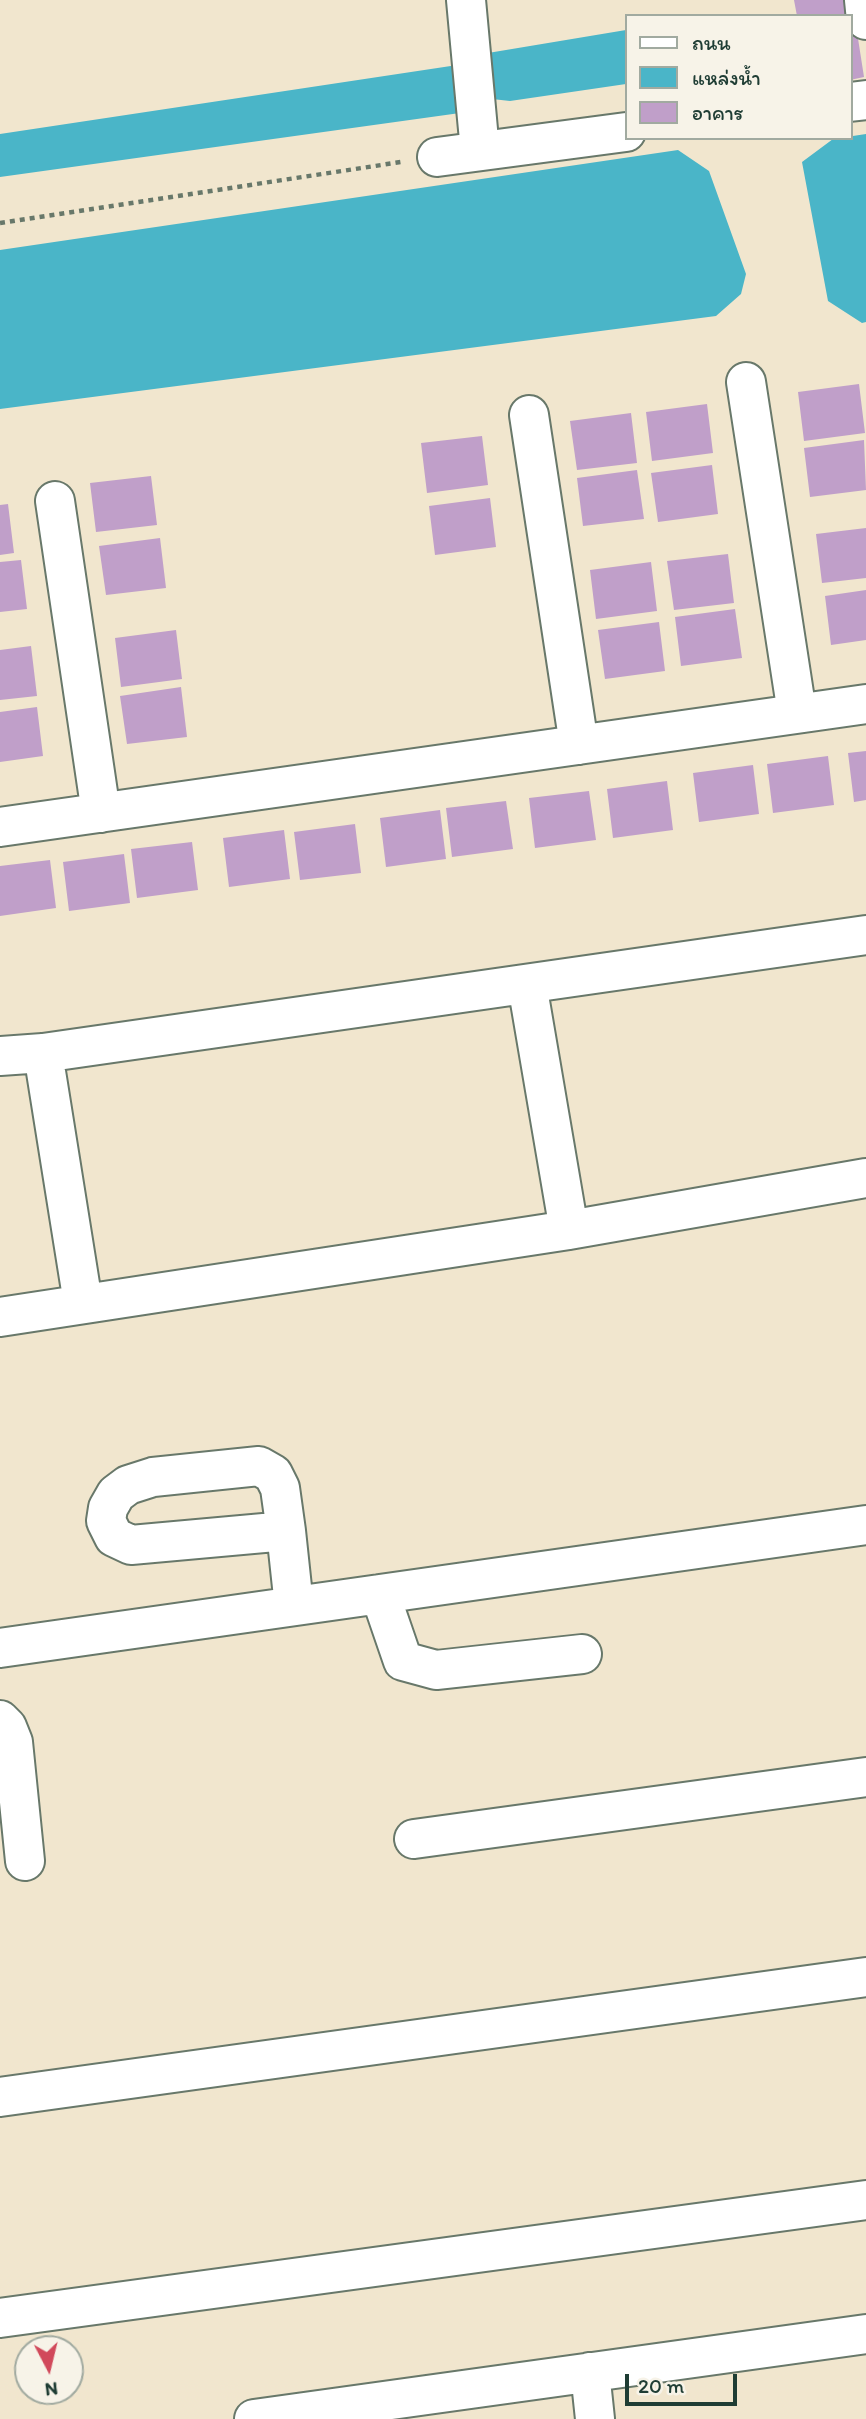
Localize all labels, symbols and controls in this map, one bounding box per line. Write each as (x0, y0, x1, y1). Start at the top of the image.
legend (624, 14, 852, 140)
text: ถนน (692, 30, 731, 55)
text: แหล่งน้ำ (692, 65, 761, 90)
text: อาคาร (692, 100, 743, 125)
north arrow (14, 2335, 84, 2405)
scale bar (628, 2360, 740, 2404)
text: 20 m (638, 2373, 684, 2398)
text: N (44, 2377, 59, 2402)

